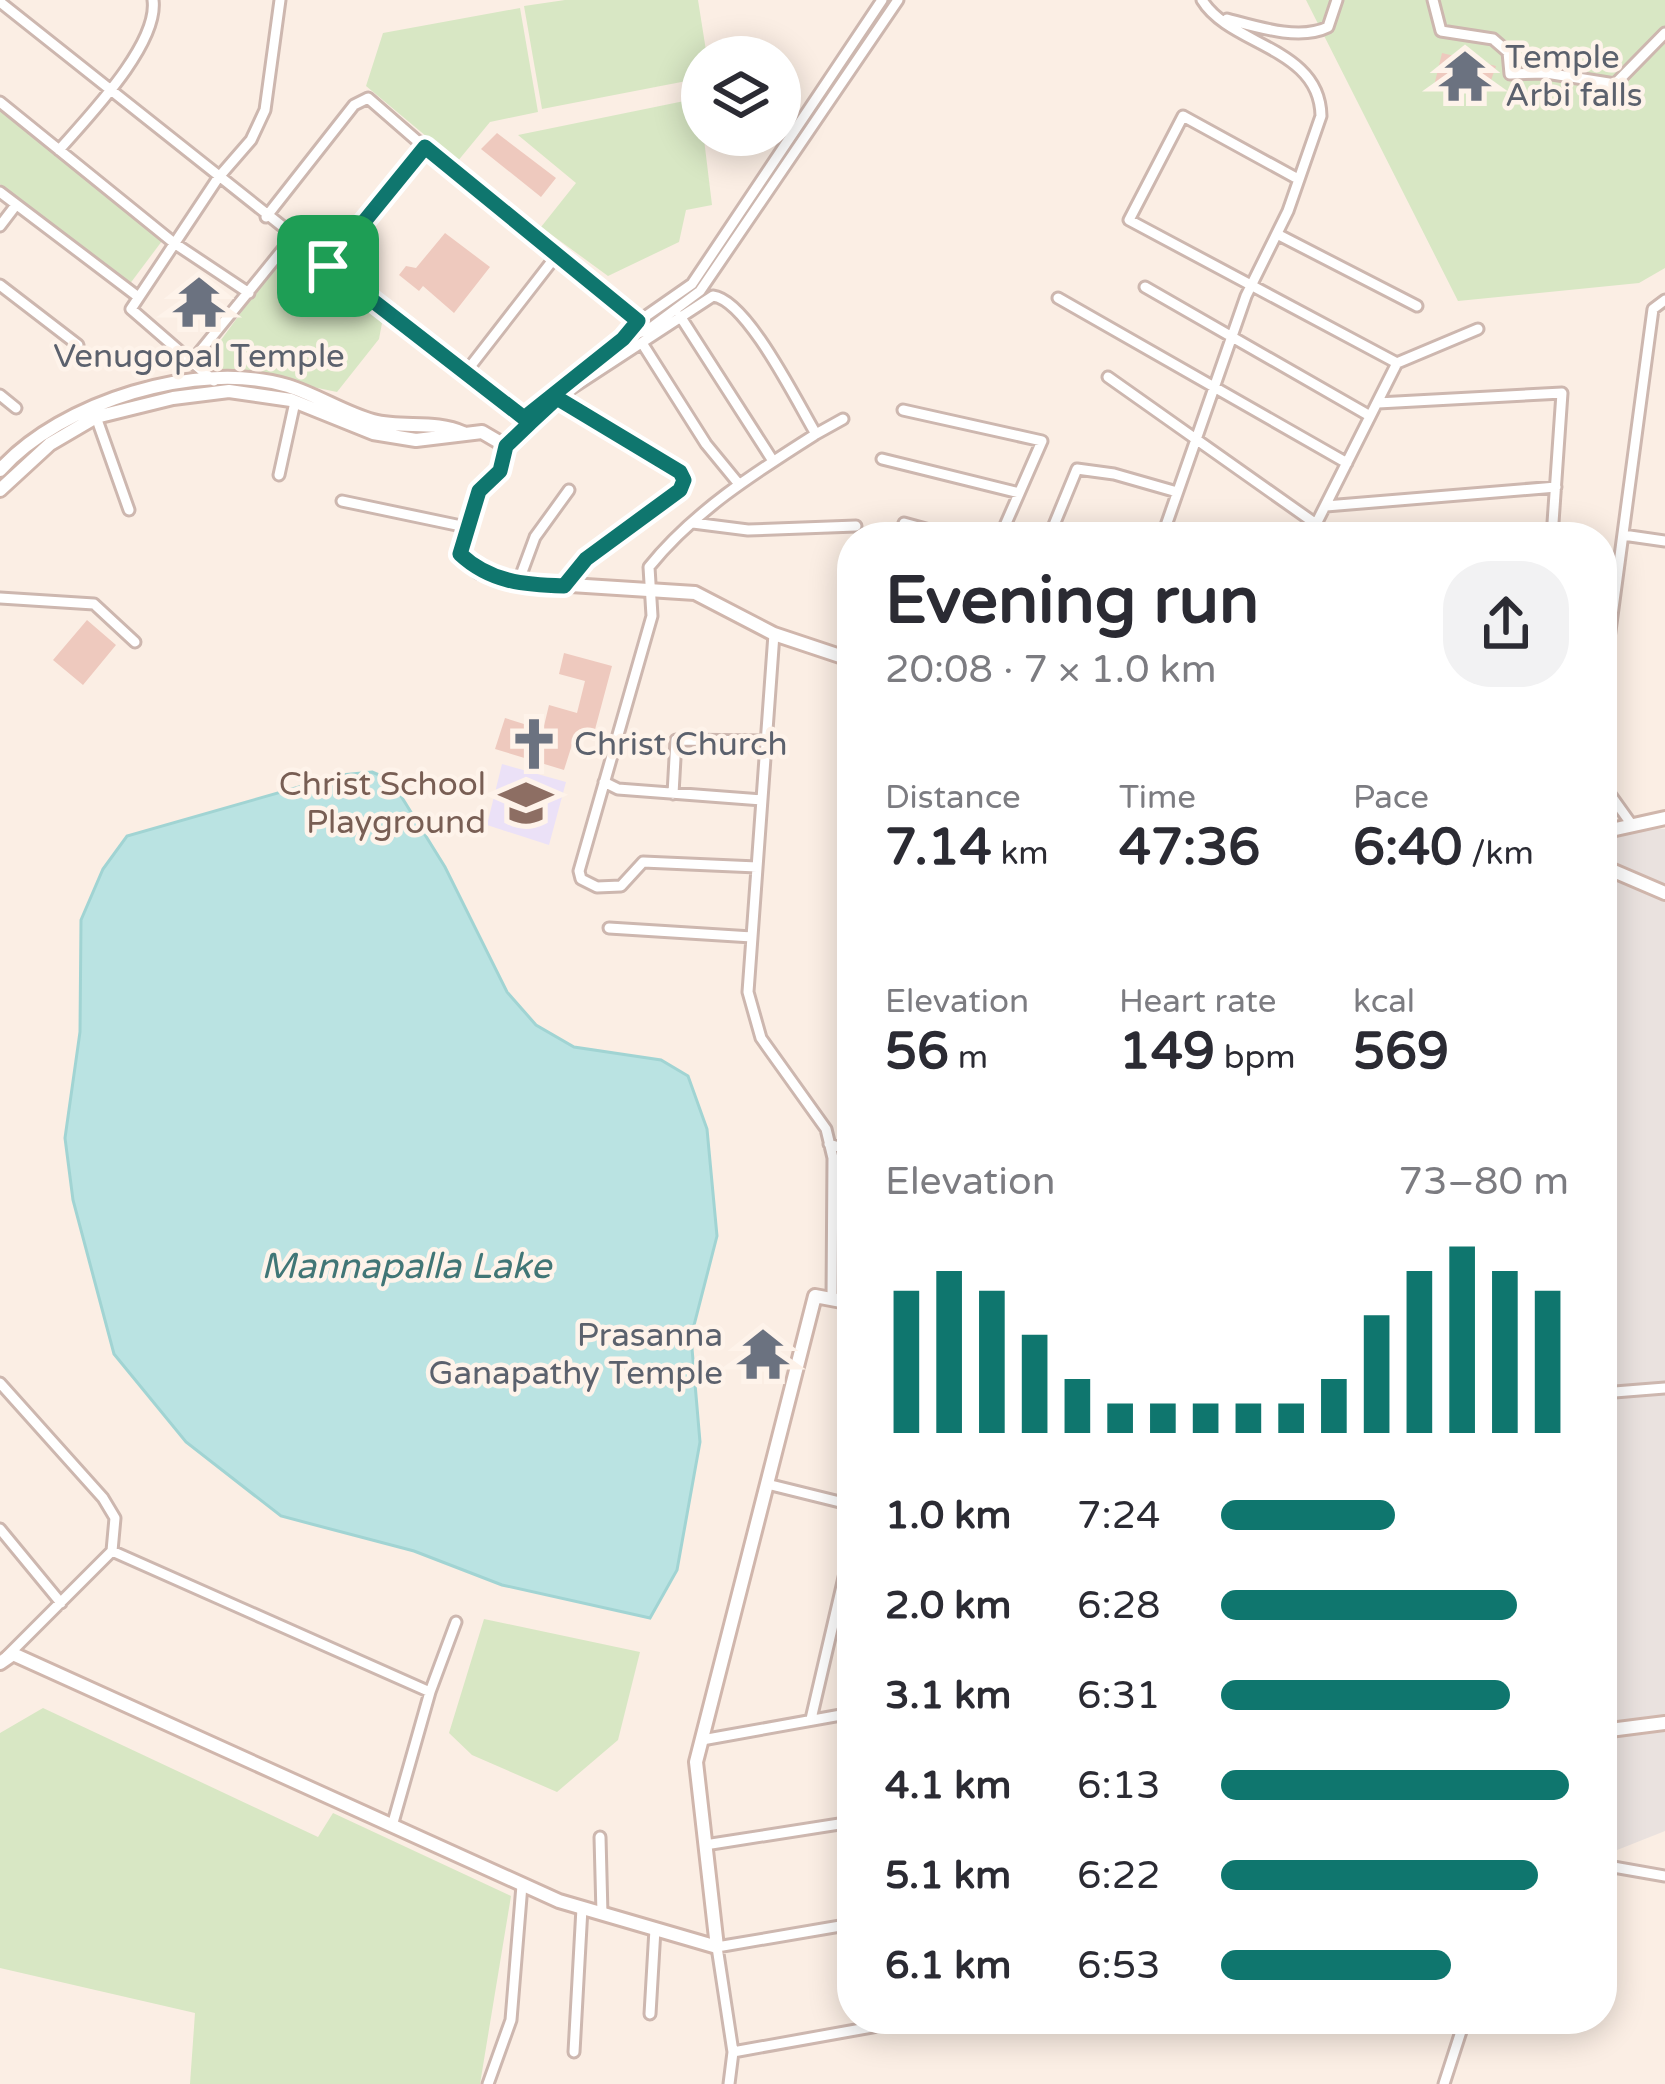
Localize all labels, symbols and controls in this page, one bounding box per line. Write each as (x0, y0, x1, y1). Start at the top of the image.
map controls (681, 36, 801, 156)
button: layers (681, 36, 801, 156)
place label: Temple Arbi falls (1505, 38, 1643, 115)
temple icon: Temple Arbi falls (1436, 47, 1494, 105)
pin (277, 215, 379, 317)
icon: arrive (295, 233, 361, 299)
temple icon: Venugopal Temple (170, 273, 228, 331)
place label: Venugopal Temple (53, 337, 345, 376)
text: Evening run (885, 561, 1259, 641)
button: share (1443, 561, 1569, 687)
text: 20:08 · 7 × 1.0 km (885, 646, 1217, 693)
church icon: Christ Church (505, 715, 563, 773)
place label: Christ Church (574, 725, 788, 764)
place label: Christ School Playground (279, 765, 486, 842)
school or university icon: Christ School Playground (497, 774, 555, 832)
text: Distance (885, 778, 1021, 817)
text: Time (1119, 778, 1196, 817)
text: Pace (1353, 778, 1429, 817)
text: 7.14 (885, 817, 992, 879)
text: 47:36 (1119, 817, 1260, 879)
text: 6:40 (1353, 817, 1462, 879)
text: km (992, 834, 1049, 873)
text: /km (1462, 834, 1534, 873)
text: Elevation (885, 982, 1029, 1021)
text: Heart rate (1119, 982, 1276, 1021)
text: kcal (1353, 982, 1415, 1021)
text: 56 (885, 1021, 949, 1083)
text: 149 (1119, 1021, 1215, 1083)
text: 569 (1353, 1021, 1449, 1083)
text: m (949, 1038, 988, 1077)
text: bpm (1215, 1038, 1296, 1077)
text: Elevation (885, 1158, 1055, 1205)
text: 73–80 m (1398, 1158, 1569, 1205)
water label: Mannapalla Lake (261, 1245, 553, 1288)
place label: Prasanna Ganapathy Temple (428, 1316, 723, 1393)
temple icon: Prasanna Ganapathy Temple (734, 1325, 792, 1383)
text: 1.0 km (885, 1492, 1011, 1539)
text: 7:24 (1077, 1492, 1161, 1539)
text: 2.0 km (885, 1582, 1011, 1629)
text: 6:28 (1077, 1582, 1161, 1629)
text: 3.1 km (885, 1672, 1011, 1719)
text: 6:31 (1077, 1672, 1161, 1719)
text: 4.1 km (885, 1762, 1011, 1809)
text: 6:13 (1077, 1762, 1161, 1809)
text: 5.1 km (885, 1852, 1011, 1899)
text: 6:22 (1077, 1852, 1161, 1899)
text: 6.1 km (885, 1942, 1011, 1989)
text: 6:53 (1077, 1942, 1161, 1989)

